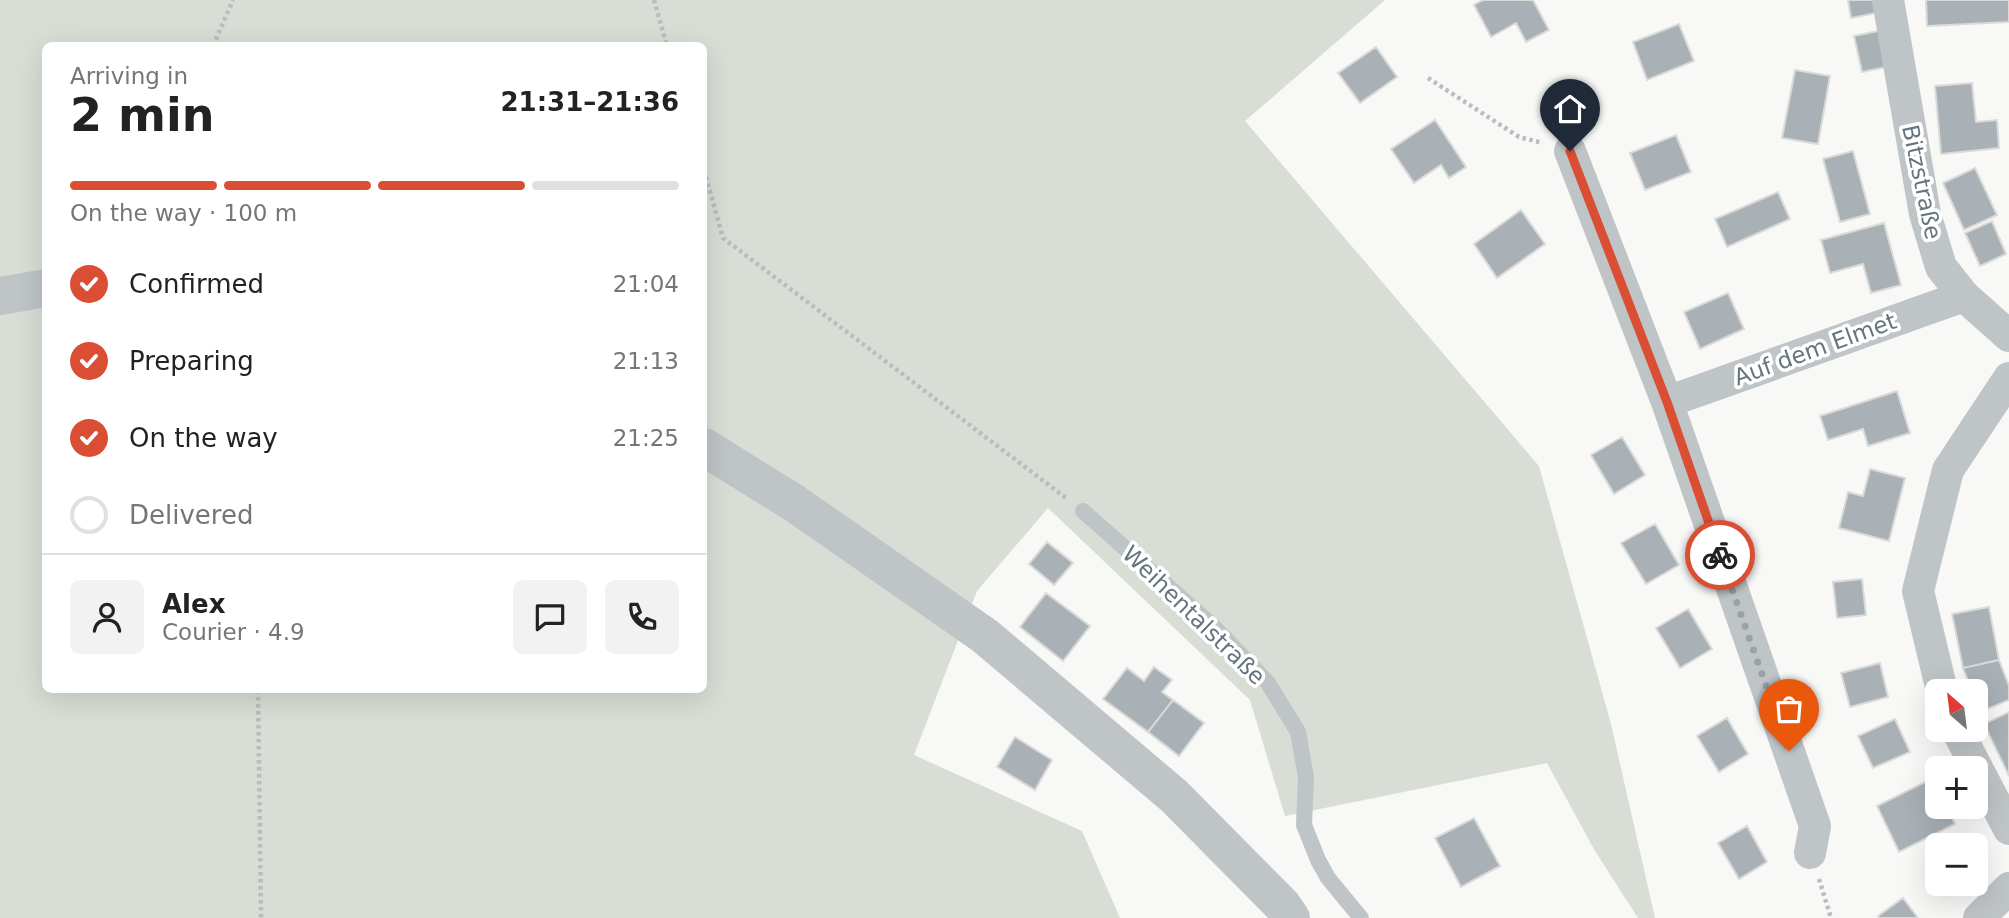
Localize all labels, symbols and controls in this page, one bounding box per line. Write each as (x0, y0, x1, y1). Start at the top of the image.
text: Arriving in (70, 63, 188, 89)
pin (1540, 79, 1600, 151)
text: 21:31–21:36 (500, 87, 679, 117)
text: 2 min (70, 88, 214, 142)
icon: home (1551, 90, 1589, 128)
street label: Bitzstraße (1897, 122, 1947, 242)
text: On the way · 100 m (70, 200, 297, 226)
icon: check (70, 265, 108, 303)
text: Confirmed (129, 269, 264, 299)
text: 21:04 (613, 271, 679, 297)
street label: Auf dem Elmet (1730, 308, 1900, 390)
icon: check (70, 342, 108, 380)
text: Preparing (129, 346, 254, 376)
text: 21:13 (613, 348, 679, 374)
icon: check (70, 419, 108, 457)
text: On the way (129, 423, 278, 453)
text: 21:25 (613, 425, 679, 451)
text: Delivered (129, 500, 253, 530)
courier (1685, 520, 1755, 590)
icon: bike (1701, 536, 1739, 574)
street label: Weihentalstraße (1117, 540, 1271, 690)
button: person (70, 580, 144, 654)
button: chat (513, 580, 587, 654)
button: phone (605, 580, 679, 654)
text: Alex (162, 589, 225, 619)
text: Courier · 4.9 (162, 619, 305, 645)
pin (1759, 679, 1819, 751)
north arrow (1925, 679, 1988, 742)
map controls (1925, 679, 1988, 896)
icon: bag (1770, 690, 1808, 728)
button: + (1925, 756, 1988, 819)
button: − (1925, 833, 1988, 896)

